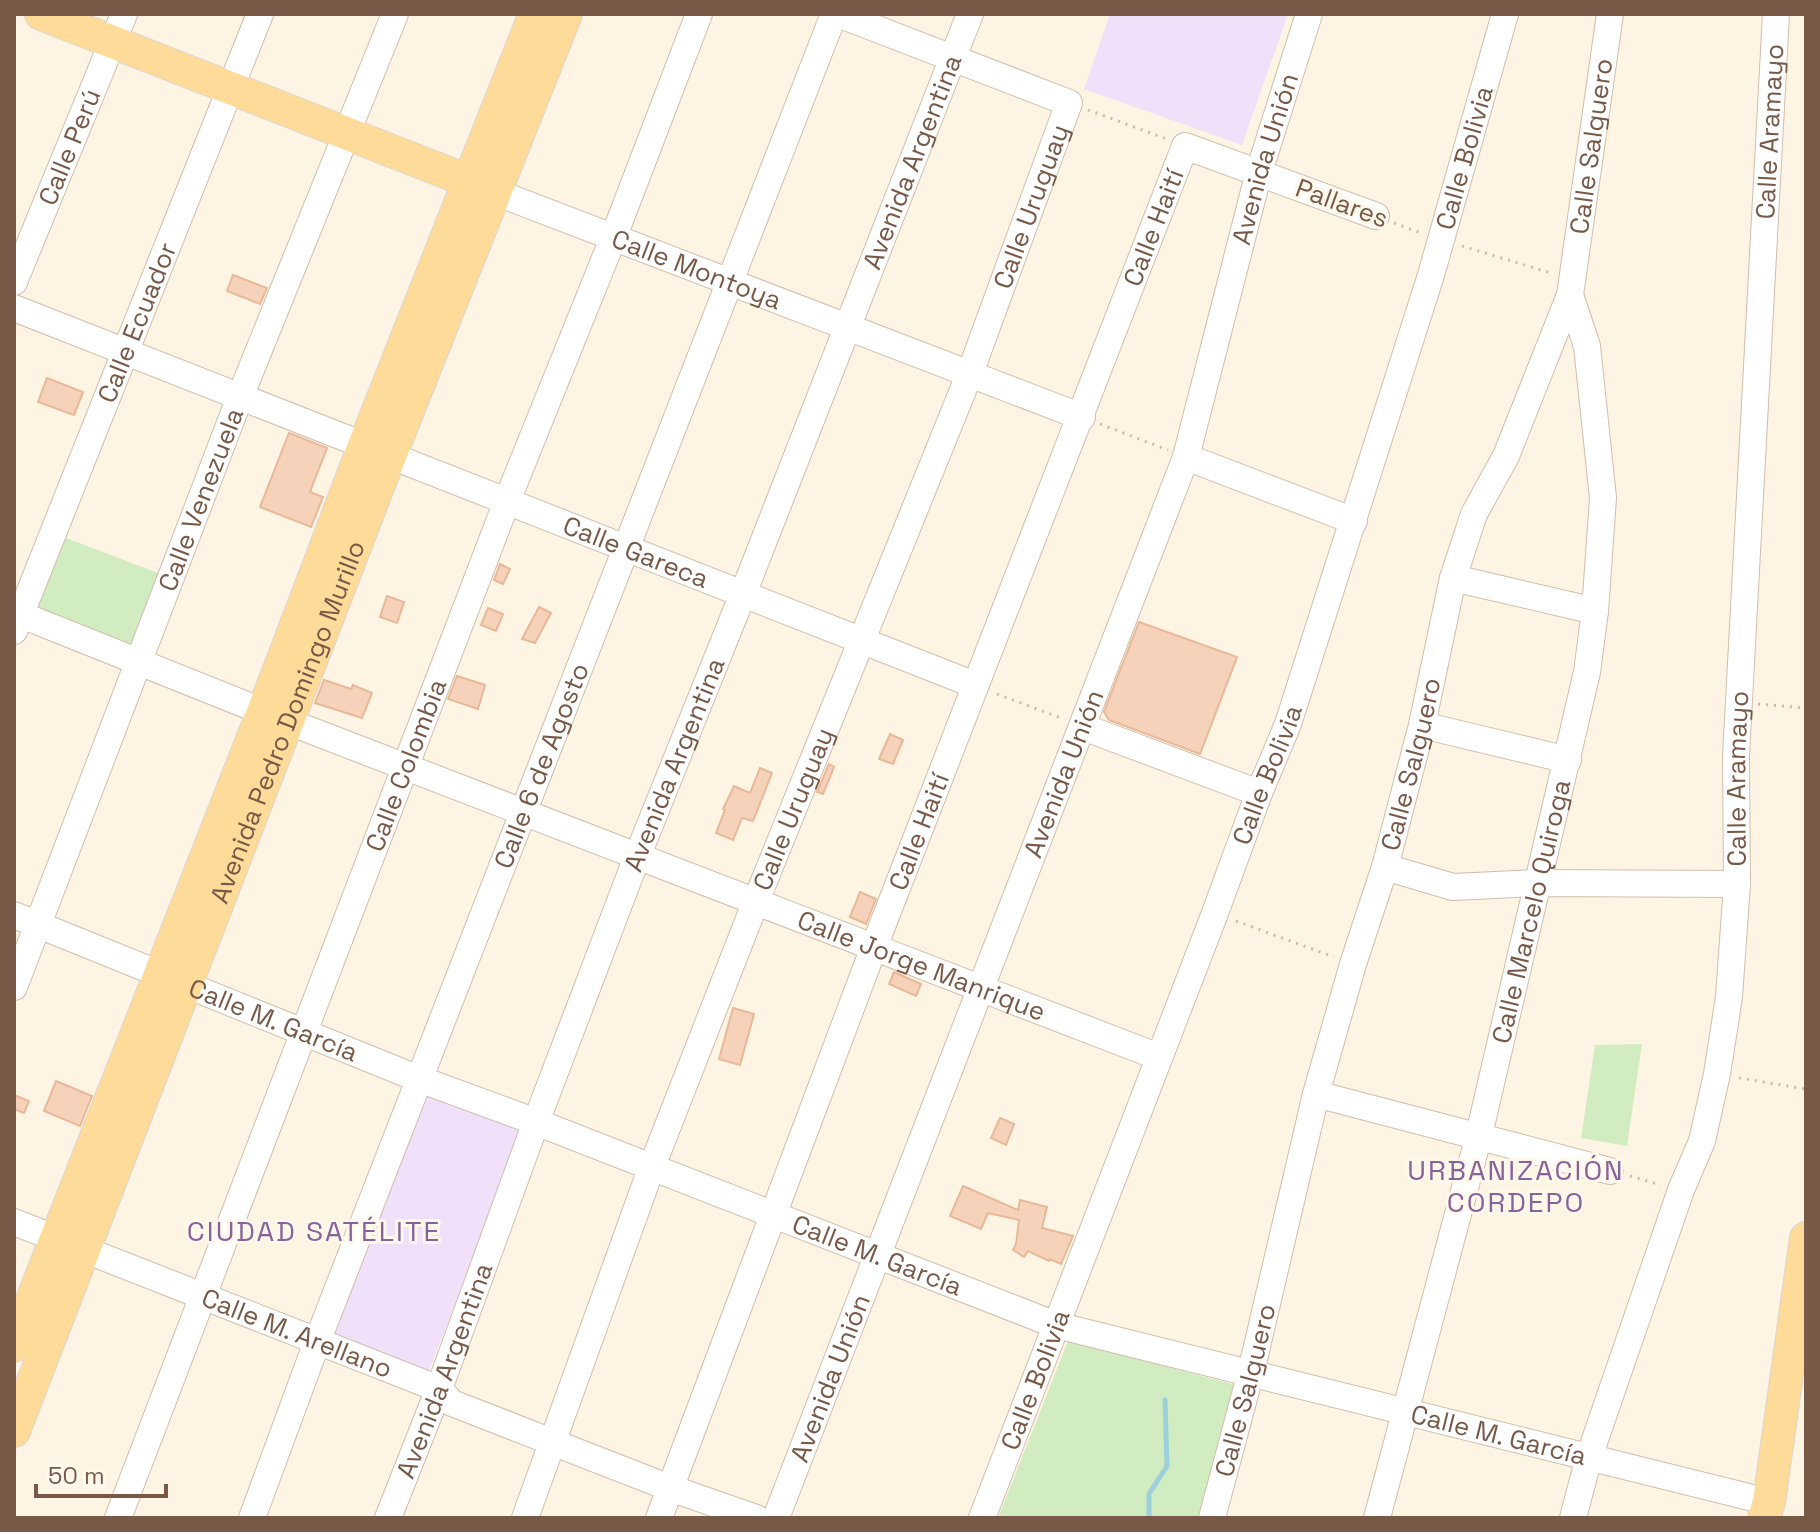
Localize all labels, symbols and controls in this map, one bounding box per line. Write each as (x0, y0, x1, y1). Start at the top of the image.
street label: Calle Aramayo (1748, 43, 1791, 220)
street label: Avenida Argentina (855, 50, 970, 274)
street label: Calle Salguero (1562, 56, 1620, 236)
street label: Avenida Unión (1224, 69, 1306, 248)
street label: Calle Bolivia (1428, 82, 1501, 234)
street label: Calle Perú (30, 84, 108, 210)
street label: Calle Uruguay (985, 120, 1077, 293)
street label: Calle Haití (1115, 163, 1192, 291)
street label: Pallares (1291, 171, 1393, 235)
street label: Calle Montoya (607, 221, 786, 317)
street label: Calle Ecuador (90, 237, 184, 408)
street label: Calle Venezuela (150, 403, 251, 596)
street label: Calle Gareca (558, 508, 714, 596)
street label: Avenida Pedro Domingo Murillo (202, 536, 373, 908)
street label: Avenida Argentina (616, 653, 733, 876)
street label: Calle 6 de Agosto (486, 658, 597, 873)
street label: Calle Colombia (358, 674, 454, 856)
street label: Calle Salguero (1373, 675, 1449, 854)
street label: Avenida Unión (1016, 685, 1111, 862)
street label: Calle Aramayo (1719, 690, 1756, 867)
street label: Calle Bolivia (1224, 701, 1310, 850)
street label: Calle Uruguay (745, 723, 841, 896)
street label: Calle Haití (881, 767, 957, 895)
street label: Calle Marcelo Quiroga (1484, 776, 1578, 1047)
street label: Calle Jorge Manrique (793, 902, 1050, 1029)
street label: Calle M. García (184, 971, 363, 1070)
district label: URBANIZACIÓN CORDEPO (1407, 1152, 1625, 1220)
street label: Calle M. García (787, 1207, 967, 1304)
district label: CIUDAD SATÉLITE (187, 1213, 441, 1249)
street label: Avenida Argentina (388, 1258, 500, 1483)
street label: Calle M. Arellano (197, 1280, 397, 1386)
street label: Avenida Unión (782, 1289, 878, 1467)
street label: Calle Salguero (1207, 1300, 1283, 1480)
street label: Calle Bolivia (993, 1305, 1078, 1455)
street label: Calle M. García (1407, 1397, 1590, 1473)
scale bar (36, 1448, 166, 1498)
text: 50 m (48, 1460, 105, 1491)

